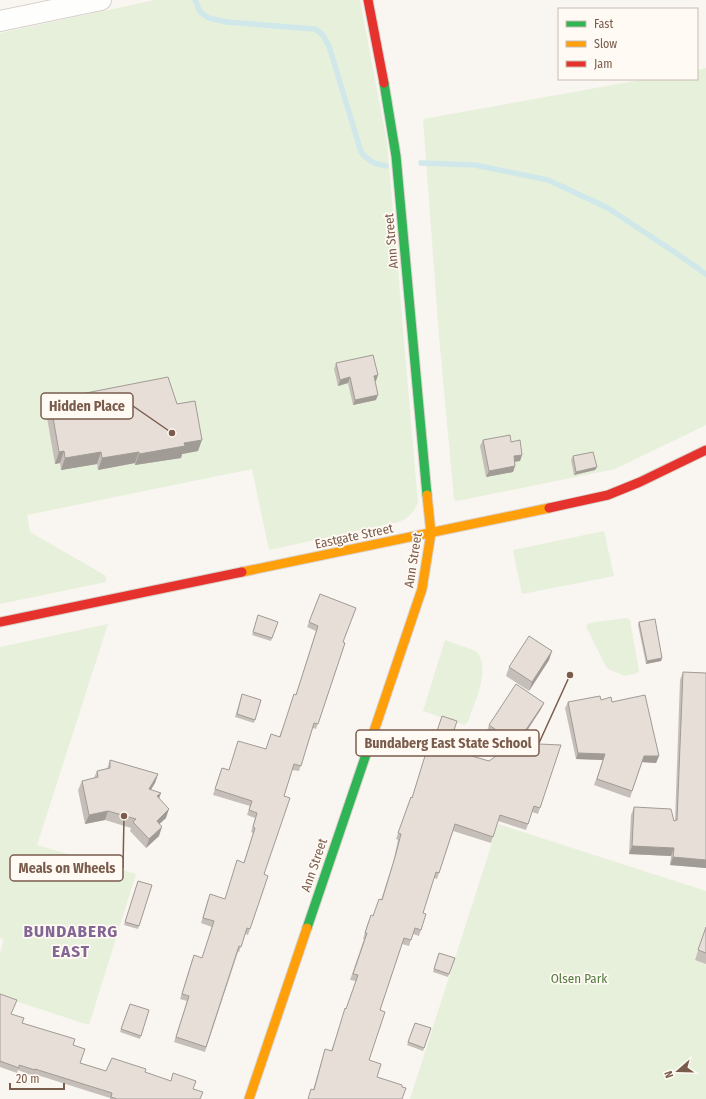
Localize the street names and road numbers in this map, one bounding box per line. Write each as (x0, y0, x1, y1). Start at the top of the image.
street label: Ann Street (381, 212, 401, 269)
street label: Eastgate Street (314, 520, 395, 552)
street label: Ann Street (401, 531, 425, 589)
street label: Ann Street (298, 836, 330, 894)

